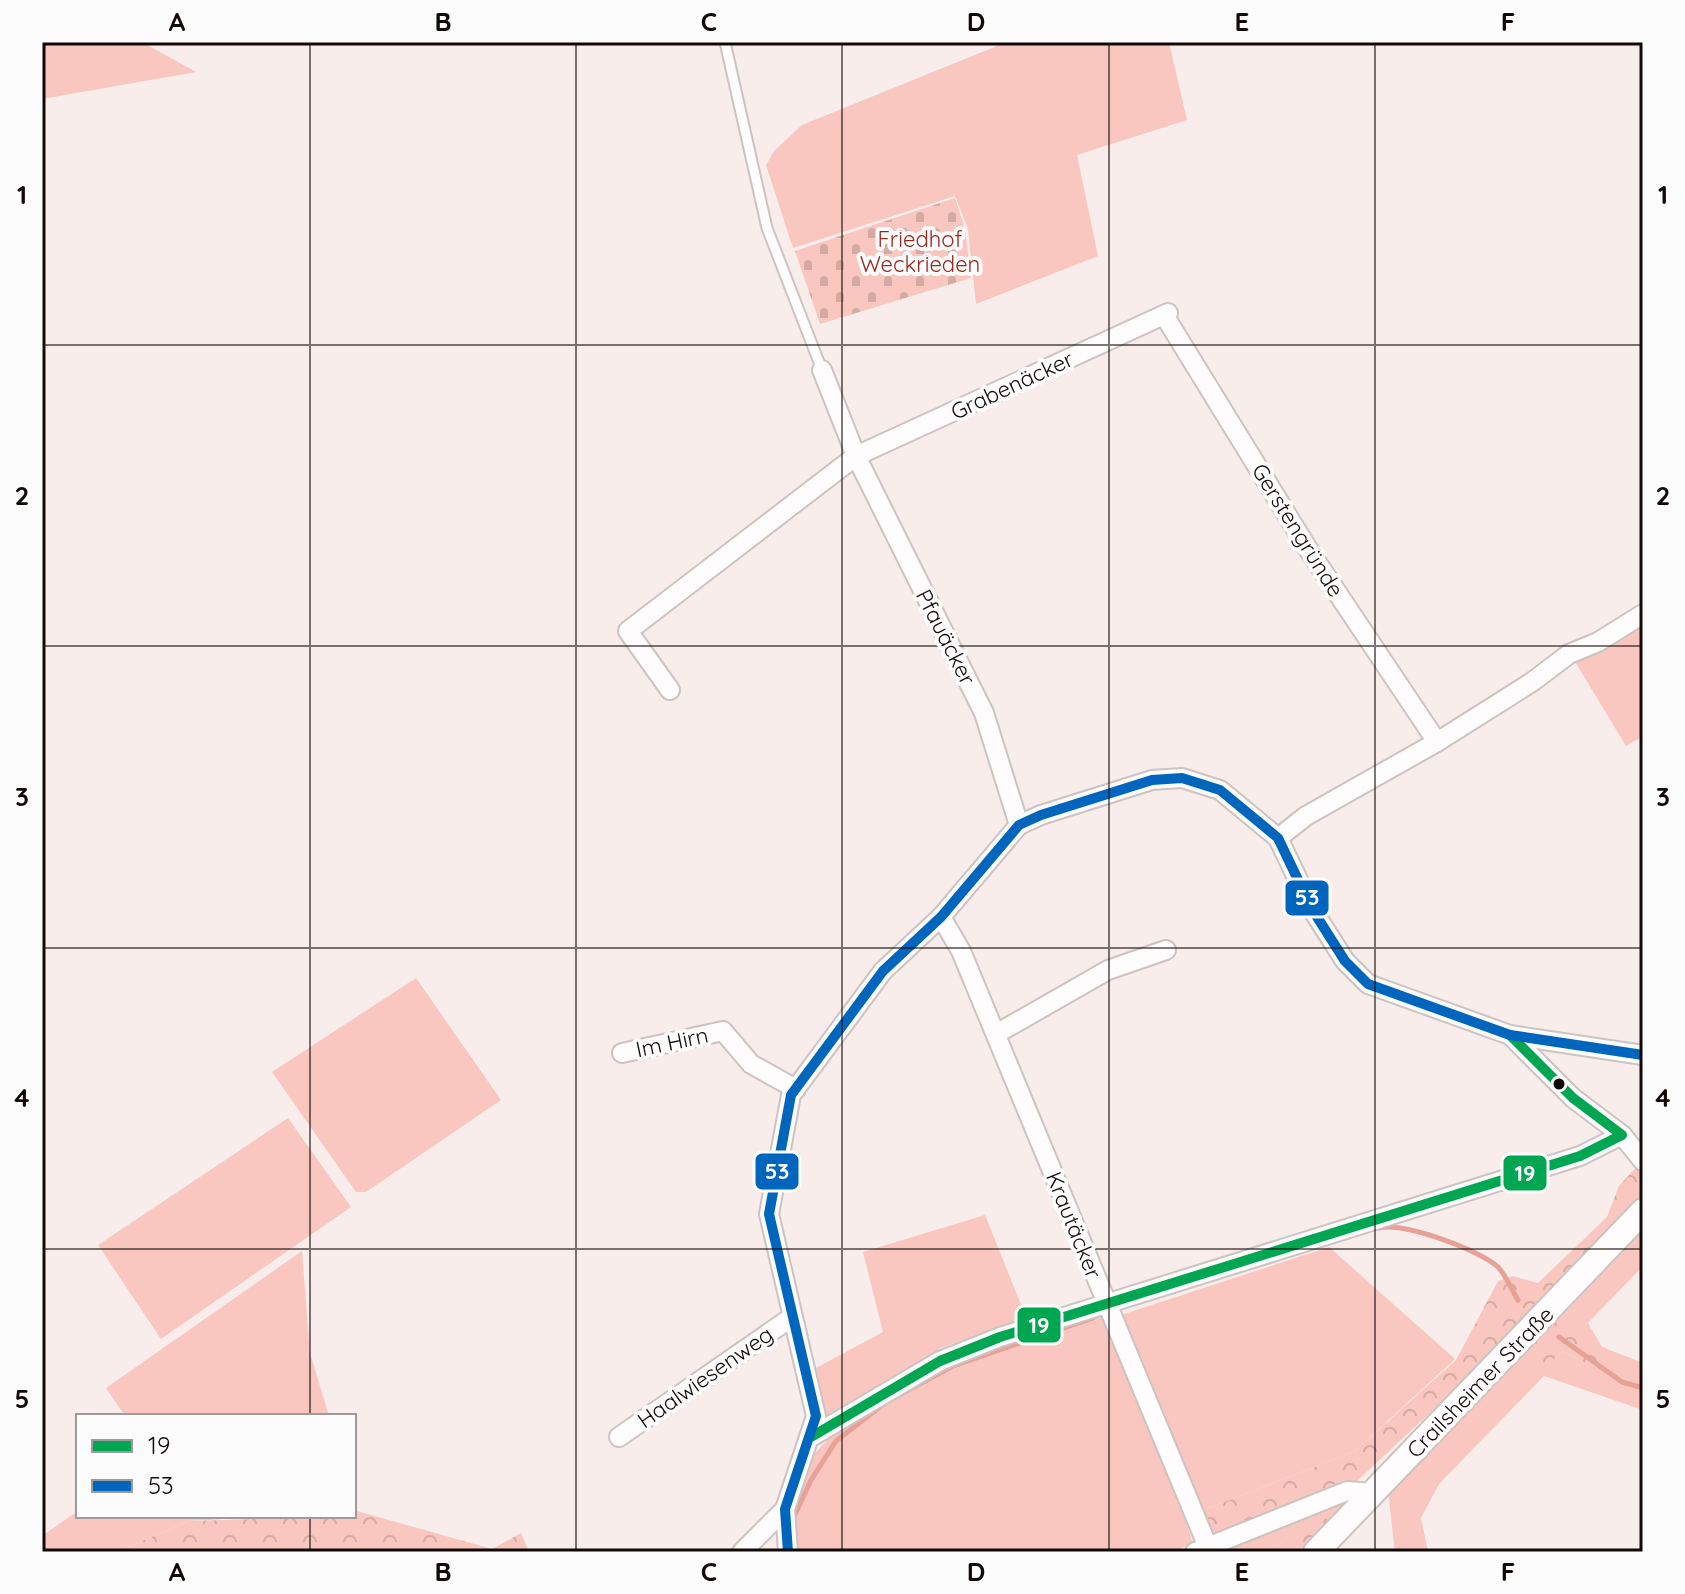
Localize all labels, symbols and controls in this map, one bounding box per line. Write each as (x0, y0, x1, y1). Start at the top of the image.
text: A (169, 5, 186, 38)
text: B (434, 5, 452, 38)
text: C (701, 5, 717, 38)
text: D (967, 5, 985, 38)
text: E (1235, 5, 1249, 38)
text: F (1501, 5, 1515, 38)
text: 1 (17, 178, 27, 211)
text: 1 (1658, 178, 1668, 211)
park label: Friedhof Weckrieden (860, 225, 980, 278)
street label: Grabenäcker (946, 344, 1078, 426)
street label: Gerstengründe (1246, 458, 1350, 602)
text: 2 (15, 479, 29, 512)
text: 2 (1656, 479, 1670, 512)
street label: Pfauäcker (910, 584, 982, 690)
text: 3 (15, 780, 29, 813)
text: 3 (1656, 780, 1670, 813)
line badge: 53 (1284, 879, 1330, 917)
text: 53 (1295, 883, 1319, 911)
street label: Im Hirn (633, 1021, 711, 1063)
unlabelled marker (1551, 1076, 1567, 1092)
text: 4 (14, 1081, 30, 1114)
text: 4 (1655, 1081, 1671, 1114)
line badge: 53 (754, 1152, 800, 1191)
line badge: 19 (1502, 1154, 1548, 1192)
text: 53 (765, 1157, 789, 1185)
text: 19 (1514, 1159, 1536, 1187)
street label: Krautäcker (1040, 1167, 1108, 1283)
street label: Crailsheimer Straße (1401, 1300, 1559, 1464)
line badge: 19 (1016, 1306, 1062, 1344)
text: 19 (1028, 1311, 1050, 1339)
street label: Haalwiesenweg (632, 1320, 778, 1434)
text: 5 (15, 1382, 29, 1415)
text: 5 (1656, 1382, 1670, 1415)
legend (76, 1414, 356, 1518)
text: 19 (148, 1430, 170, 1460)
text: 53 (148, 1470, 174, 1500)
text: A (169, 1555, 186, 1588)
text: B (434, 1555, 452, 1588)
text: C (701, 1555, 717, 1588)
text: D (967, 1555, 985, 1588)
text: E (1235, 1555, 1249, 1588)
text: F (1501, 1555, 1515, 1588)

